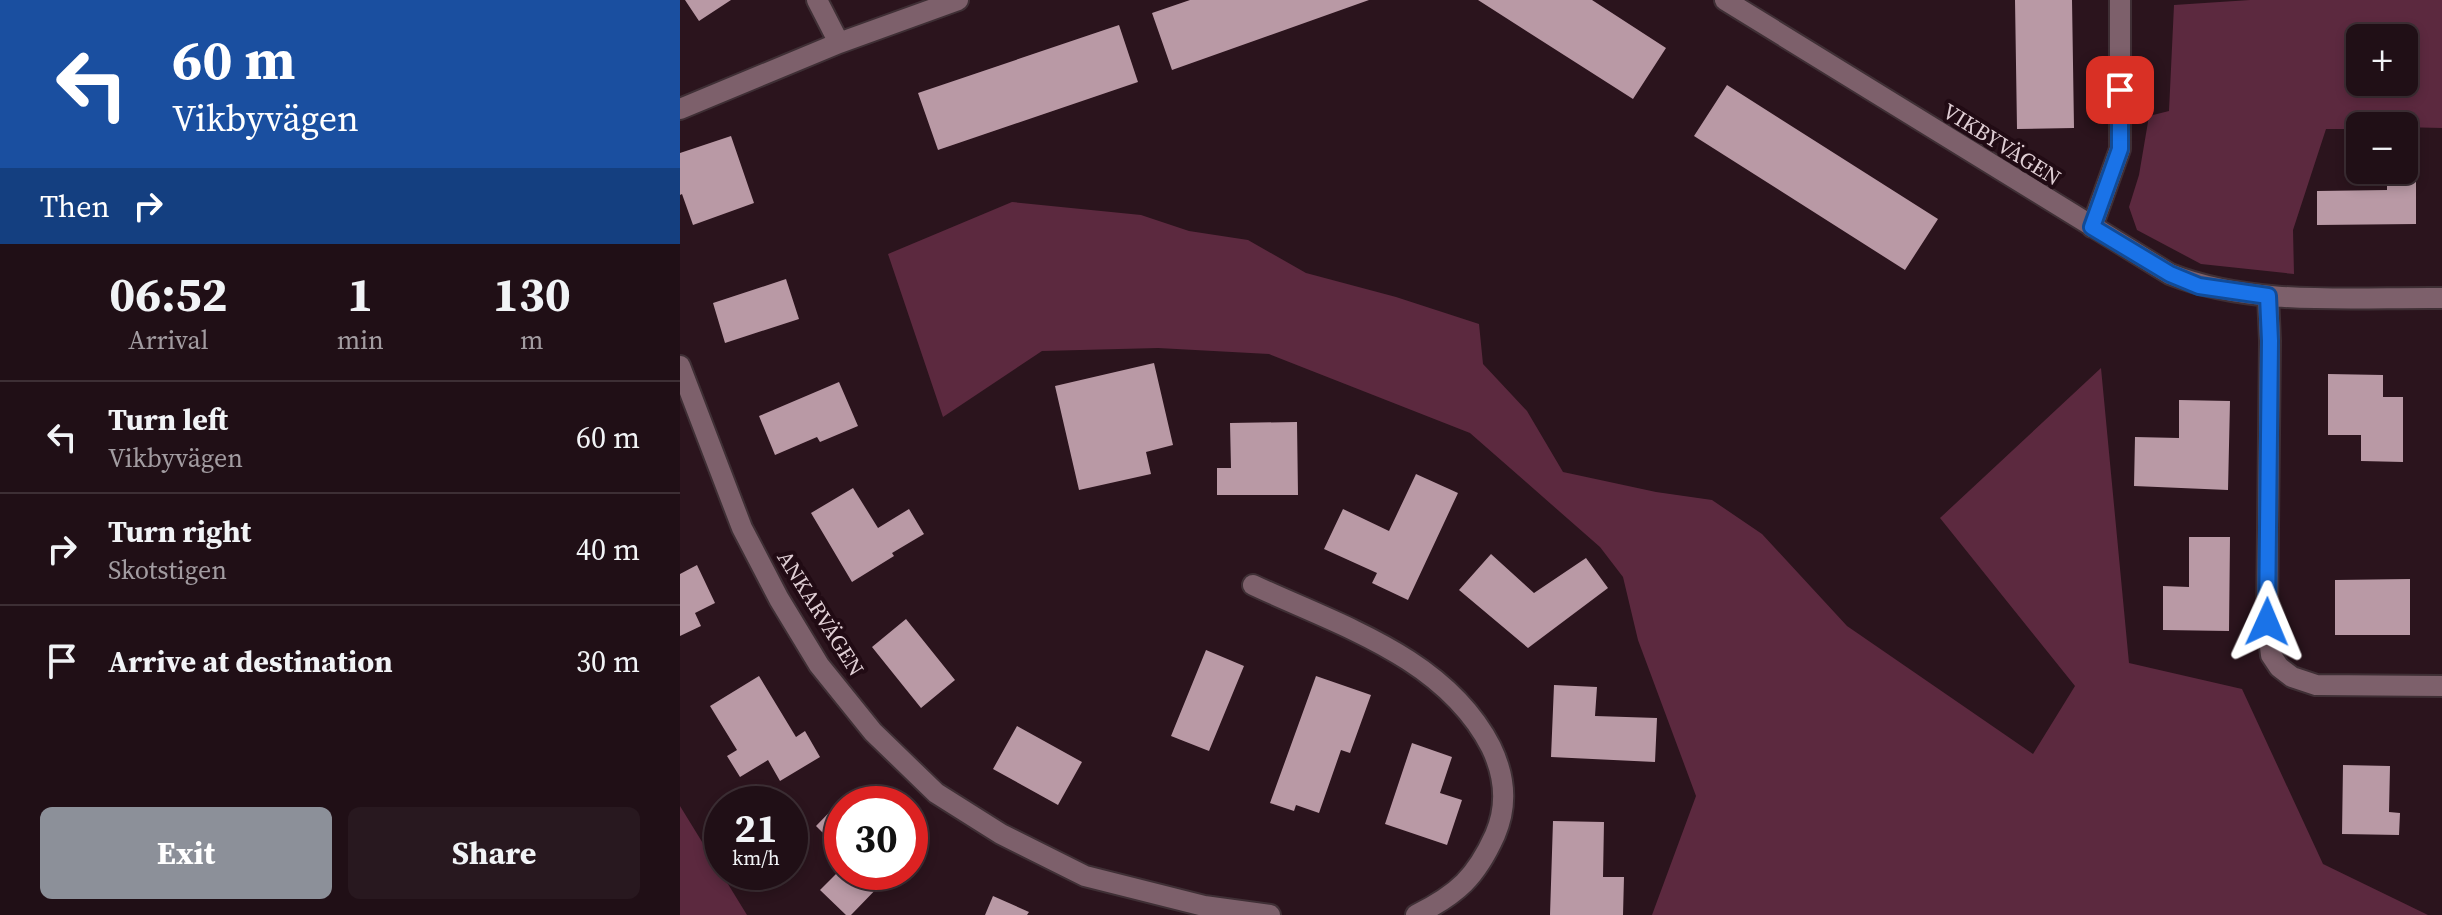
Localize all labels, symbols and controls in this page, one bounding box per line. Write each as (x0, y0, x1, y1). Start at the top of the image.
text: 60 m (172, 21, 295, 98)
map controls (2346, 24, 2418, 184)
button: + (2346, 24, 2418, 96)
icon: left (40, 32, 144, 136)
pin (2086, 56, 2154, 124)
icon: arrive (2098, 68, 2142, 112)
text: Vikbyvägen (172, 94, 359, 143)
street label: VIKBYVÄGEN (1937, 96, 2067, 192)
button: − (2346, 112, 2418, 184)
icon: right (126, 184, 170, 228)
text: Then (40, 186, 110, 227)
text: 06:52 (109, 261, 228, 327)
text: 1 (347, 261, 373, 327)
text: 130 (493, 261, 571, 327)
text: Arrival (128, 322, 209, 358)
text: min (337, 322, 384, 358)
text: m (520, 322, 544, 358)
text: Turn left (108, 399, 228, 440)
icon: left (40, 415, 84, 459)
text: 60 m (576, 417, 640, 458)
text: Vikbyvägen (108, 440, 243, 476)
text: Turn right (108, 511, 251, 552)
icon: right (40, 527, 84, 571)
text: 40 m (576, 529, 640, 570)
street label: ANKARVÄGEN (770, 545, 872, 681)
text: Skotstigen (108, 552, 227, 588)
position arrow (2225, 580, 2309, 664)
icon: arrive (40, 639, 84, 683)
text: Arrive at destination (108, 641, 393, 682)
text: 30 m (576, 641, 640, 682)
speed limit sign: 30 (824, 786, 928, 890)
text: 21 (734, 801, 778, 855)
button: Exit (40, 807, 332, 899)
button: Share (348, 807, 640, 899)
text: km/h (732, 844, 780, 872)

